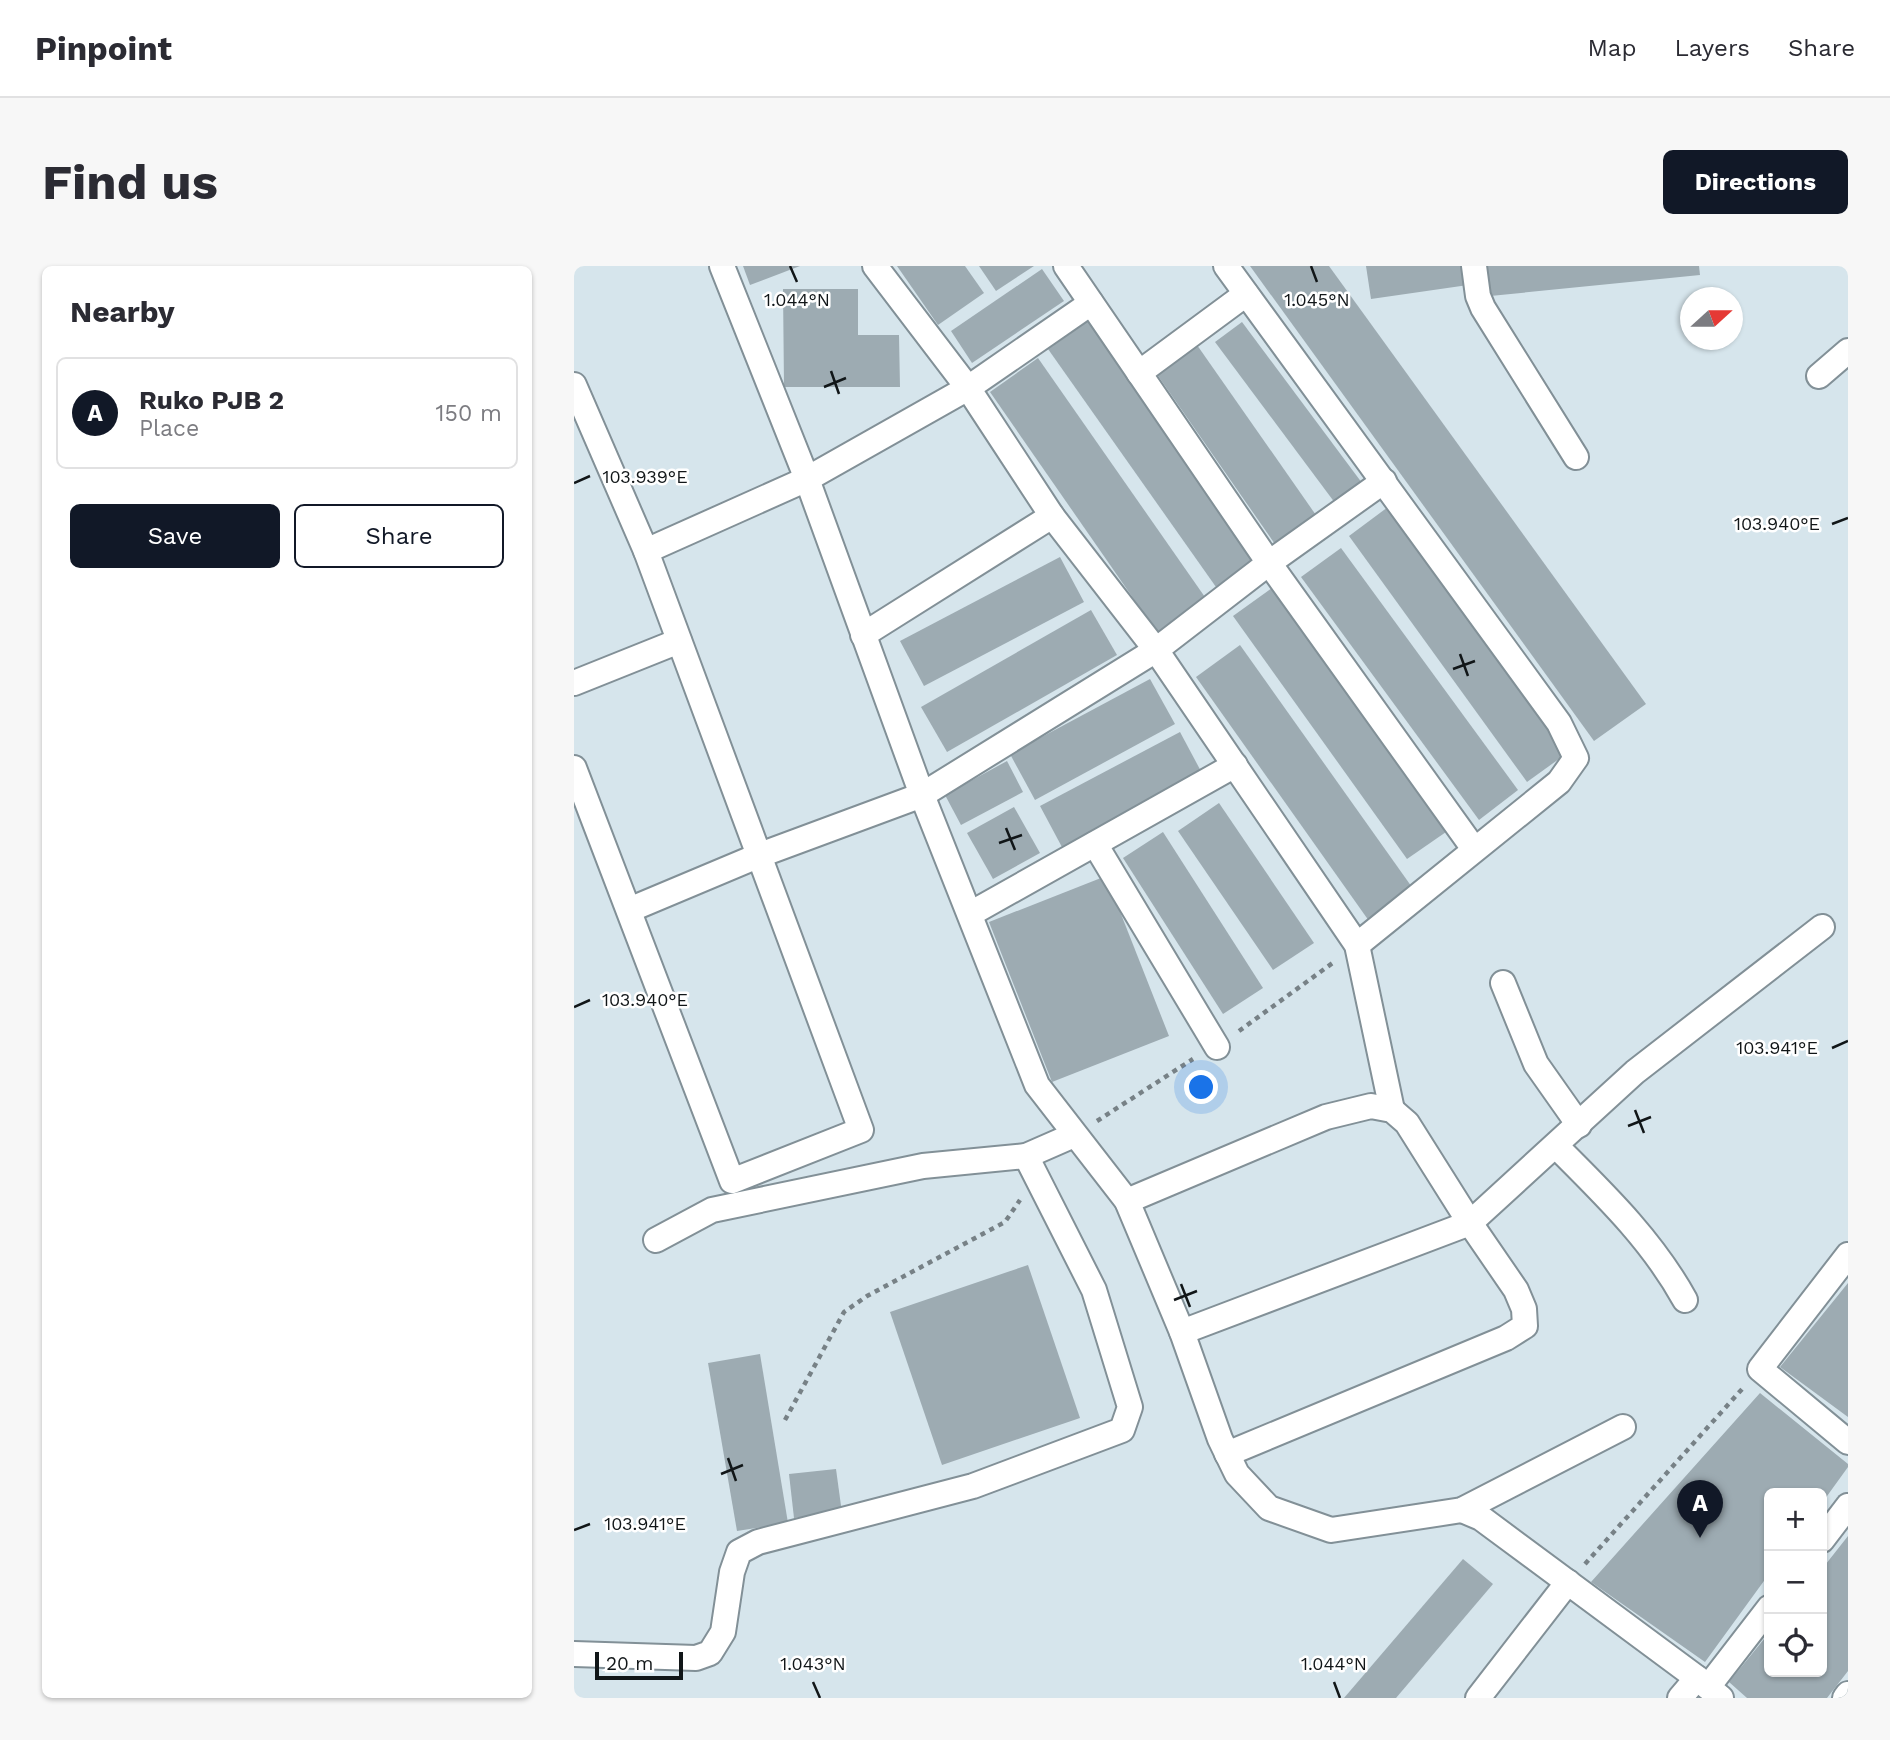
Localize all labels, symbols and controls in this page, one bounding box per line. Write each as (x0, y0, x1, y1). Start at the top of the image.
text: Pinpoint (35, 29, 172, 68)
text: Map (1588, 34, 1636, 62)
text: Layers (1674, 34, 1750, 62)
text: Share (1788, 34, 1855, 62)
button: Directions (1663, 150, 1848, 214)
text: Find us (42, 153, 218, 211)
north arrow (1680, 287, 1743, 350)
text: 1.044°N (764, 289, 830, 310)
text: 1.045°N (1284, 289, 1350, 310)
text: Nearby (70, 294, 175, 329)
text: Ruko PJB 2 (139, 385, 284, 415)
text: A (87, 400, 103, 427)
text: 150 m (436, 400, 502, 427)
text: Place (139, 415, 199, 442)
text: 103.939°E (602, 466, 688, 487)
button: Save (70, 504, 280, 568)
button: Share (294, 504, 504, 568)
text: 103.940°E (1734, 513, 1820, 534)
text: 103.940°E (602, 989, 688, 1010)
text: 103.941°E (1736, 1037, 1818, 1058)
your location (1184, 1070, 1218, 1104)
pin: A (1677, 1480, 1723, 1538)
map controls (1764, 1488, 1827, 1677)
button: + (1764, 1488, 1827, 1551)
text: 103.941°E (604, 1513, 686, 1534)
button: − (1764, 1551, 1827, 1614)
button: locate (1764, 1614, 1827, 1677)
scale bar (595, 1649, 682, 1681)
text: 20 m (606, 1652, 653, 1675)
text: 1.043°N (780, 1653, 846, 1674)
text: 1.044°N (1301, 1653, 1367, 1674)

